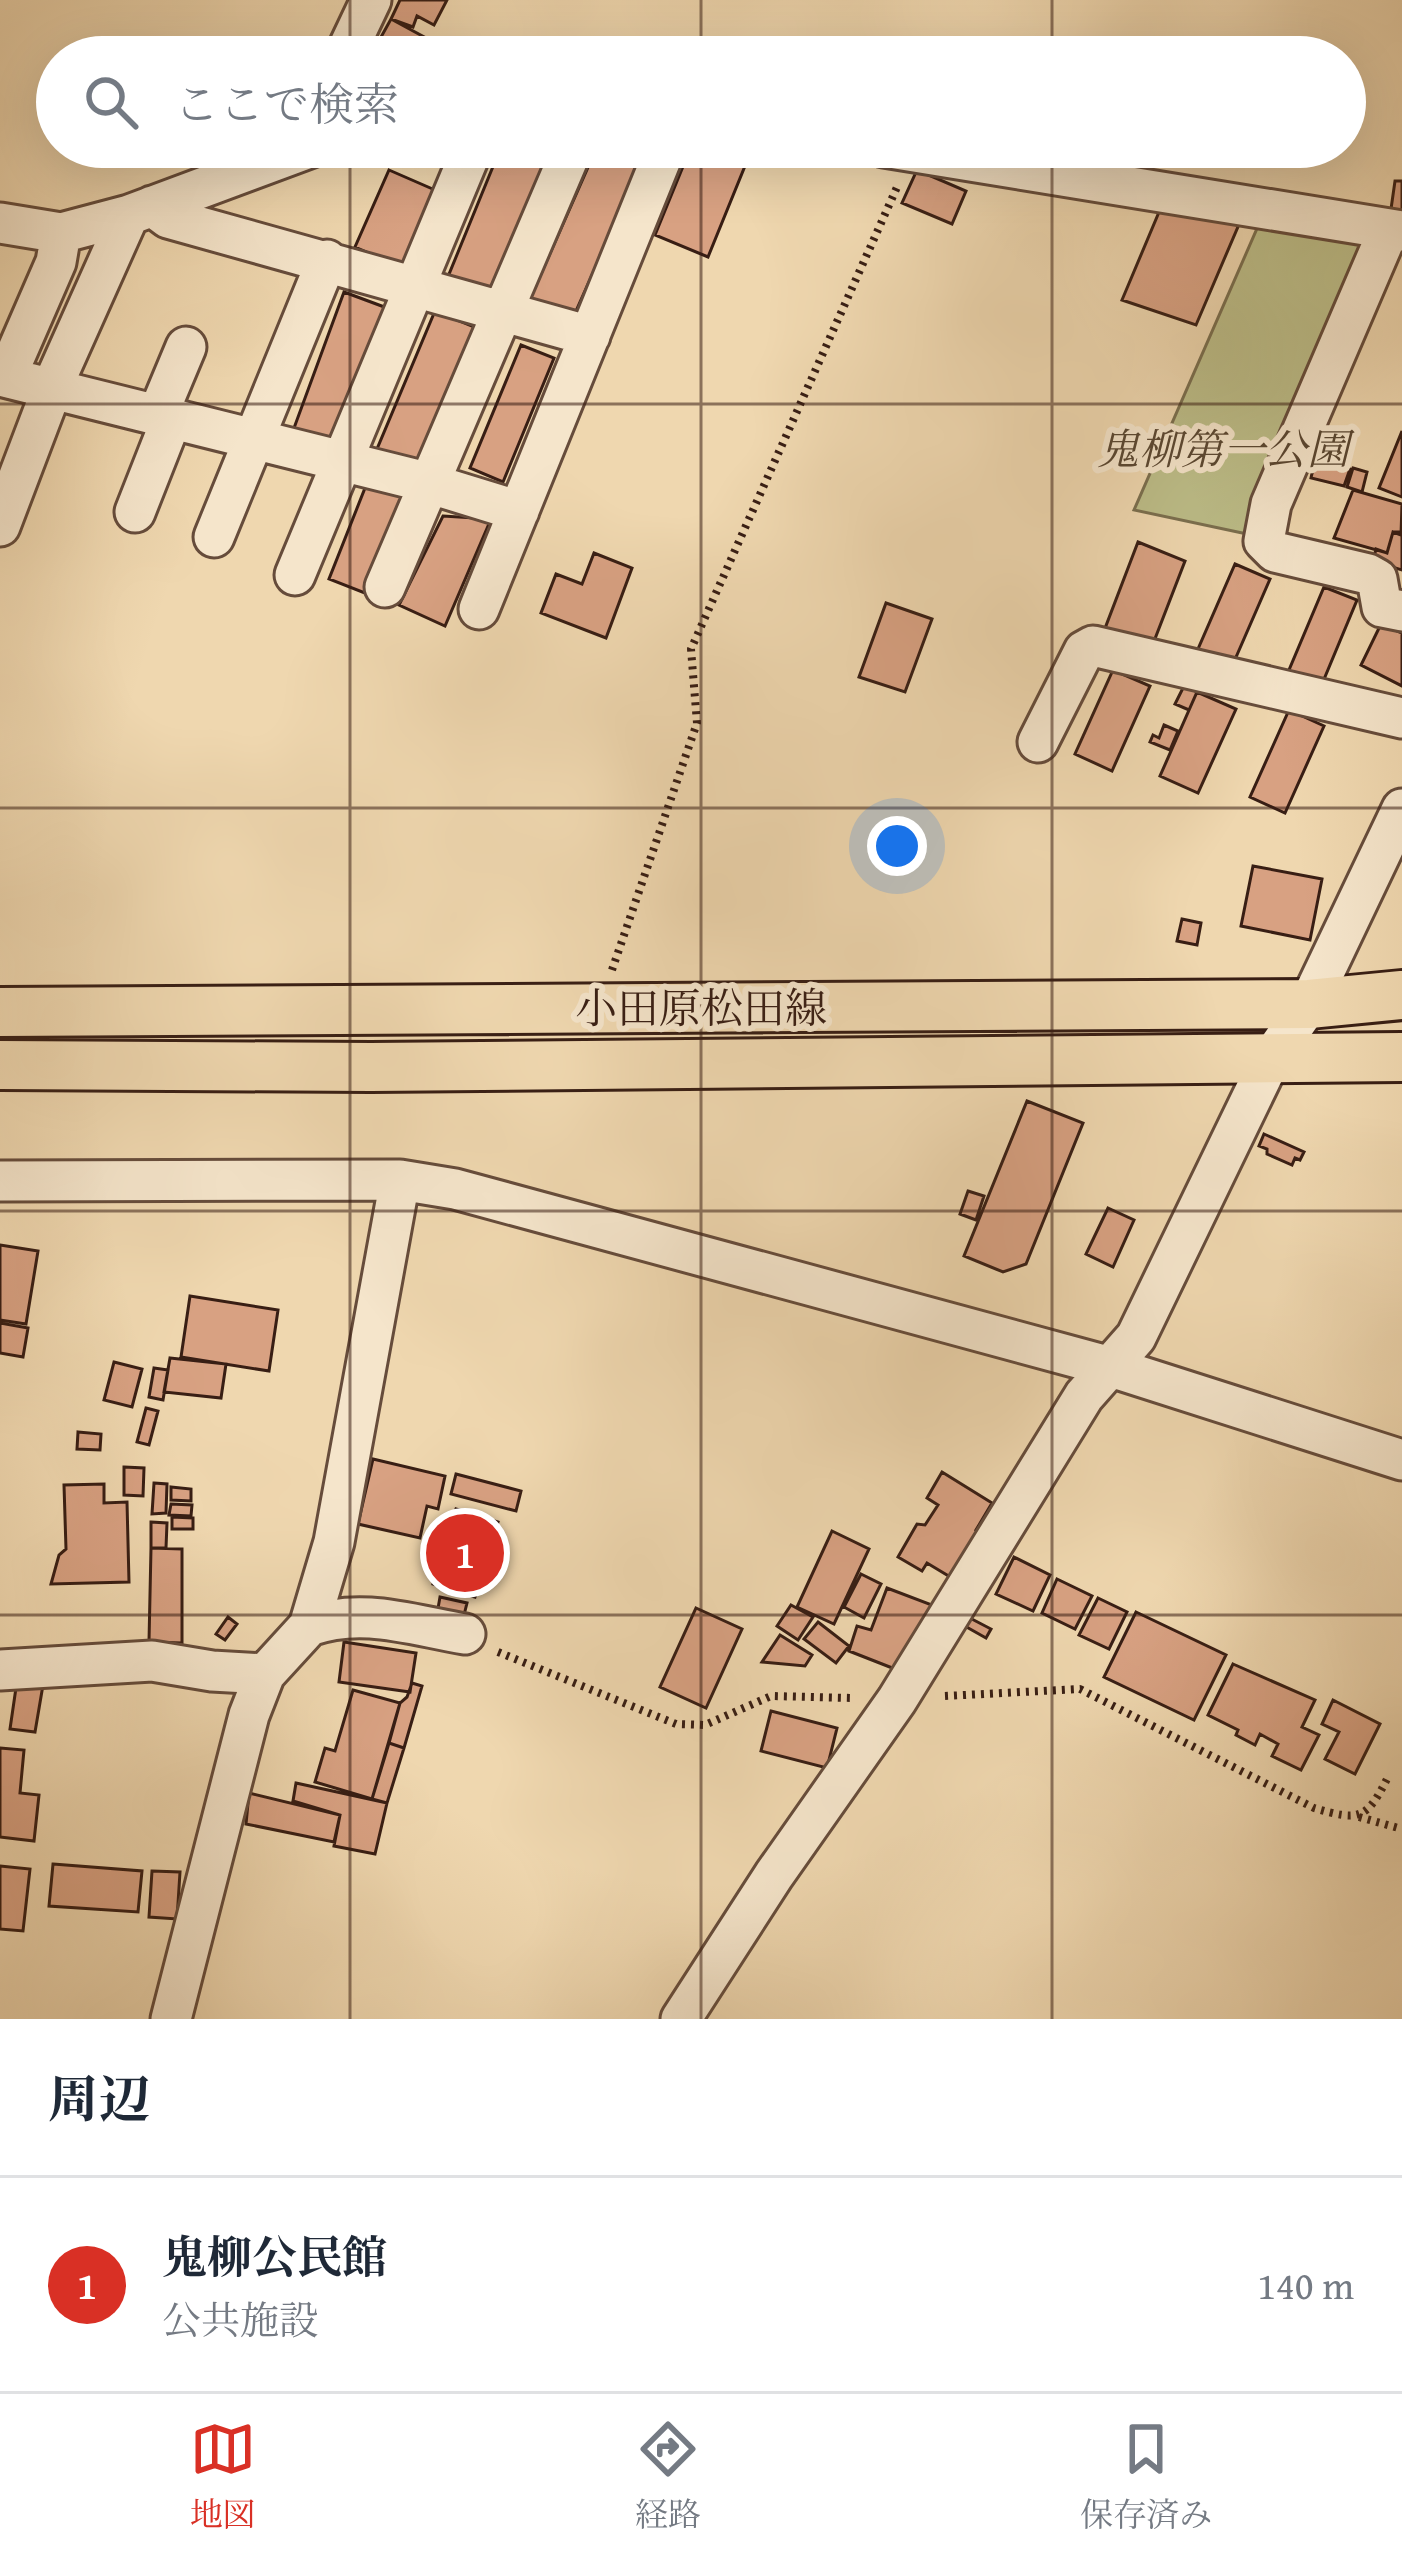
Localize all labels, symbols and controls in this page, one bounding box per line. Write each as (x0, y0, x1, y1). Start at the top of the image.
search box (36, 36, 1366, 168)
icon: search (78, 69, 144, 135)
text: ここで検索 (174, 71, 399, 136)
park label: 鬼柳第一公園 (1097, 418, 1355, 479)
your location (867, 816, 927, 876)
street label: 小田原松田線 (575, 977, 827, 1038)
pin: 1 (426, 1508, 504, 1598)
text: 周辺 (48, 2061, 150, 2136)
text: 鬼柳公民館 (162, 2224, 387, 2289)
text: 1 (77, 2256, 97, 2313)
text: 140 m (1257, 2256, 1354, 2313)
text: 公共施設 (162, 2291, 318, 2348)
tab: 地図 (190, 2416, 256, 2538)
tab: 経路 (635, 2416, 701, 2538)
tab: 保存済み (1080, 2416, 1212, 2538)

